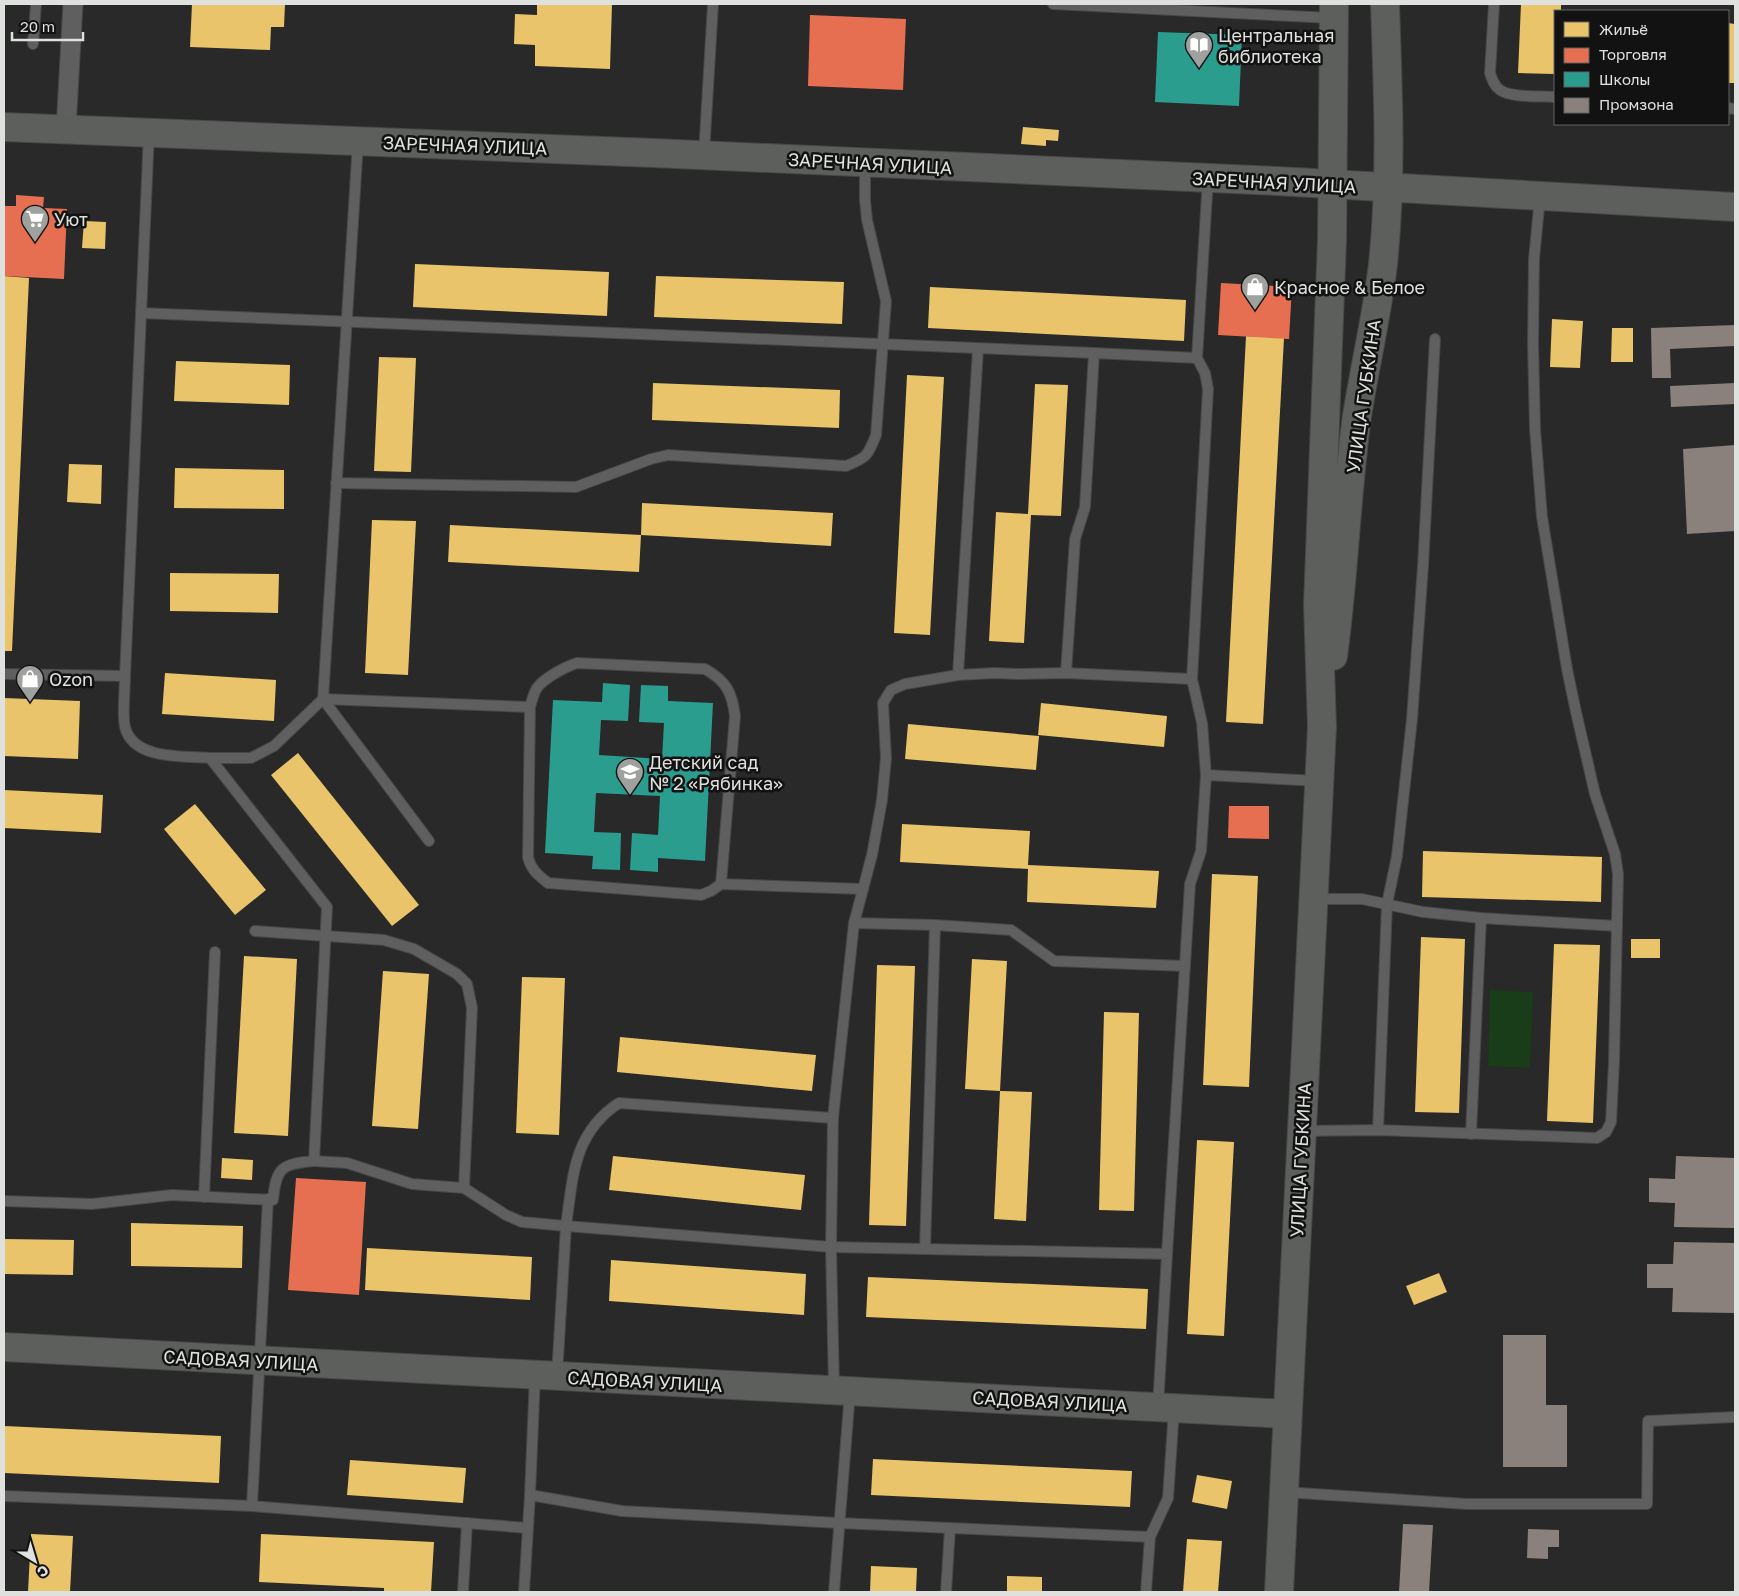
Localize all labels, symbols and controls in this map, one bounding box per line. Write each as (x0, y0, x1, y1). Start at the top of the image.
scale bar (12, 10, 84, 42)
legend (1554, 10, 1729, 125)
text: 20 m (20, 17, 55, 35)
text: Жильё (1599, 20, 1648, 38)
place label: Центральная библиотека (1218, 24, 1334, 67)
library icon: Центральная библиотека (1184, 30, 1214, 69)
text: Торговля (1599, 45, 1667, 63)
text: Школы (1599, 70, 1650, 88)
text: Промзона (1599, 95, 1674, 113)
street label: ЗАРЕЧНАЯ УЛИЦА (382, 131, 548, 159)
street label: ЗАРЕЧНАЯ УЛИЦА (787, 148, 953, 178)
street label: ЗАРЕЧНАЯ УЛИЦА (1191, 167, 1357, 197)
supermarket icon: Уют (20, 204, 50, 243)
place label: Уют (54, 208, 88, 230)
shop icon: Красное & Белое (1240, 272, 1270, 311)
place label: Красное & Белое (1274, 276, 1425, 298)
street label: УЛИЦА ГУБКИНА (1341, 318, 1385, 474)
shop icon: Ozon (15, 664, 45, 703)
place label: Ozon (49, 668, 93, 690)
place label: Детский сад № 2 «Рябинка» (649, 751, 783, 794)
school or university icon: Детский сад № 2 «Рябинка» (615, 757, 645, 796)
street label: УЛИЦА ГУБКИНА (1285, 1082, 1315, 1238)
street label: САДОВАЯ УЛИЦА (163, 1345, 319, 1375)
street label: САДОВАЯ УЛИЦА (567, 1366, 723, 1396)
street label: САДОВАЯ УЛИЦА (972, 1386, 1128, 1416)
north arrow (10, 1536, 60, 1586)
text: С (34, 1562, 52, 1581)

